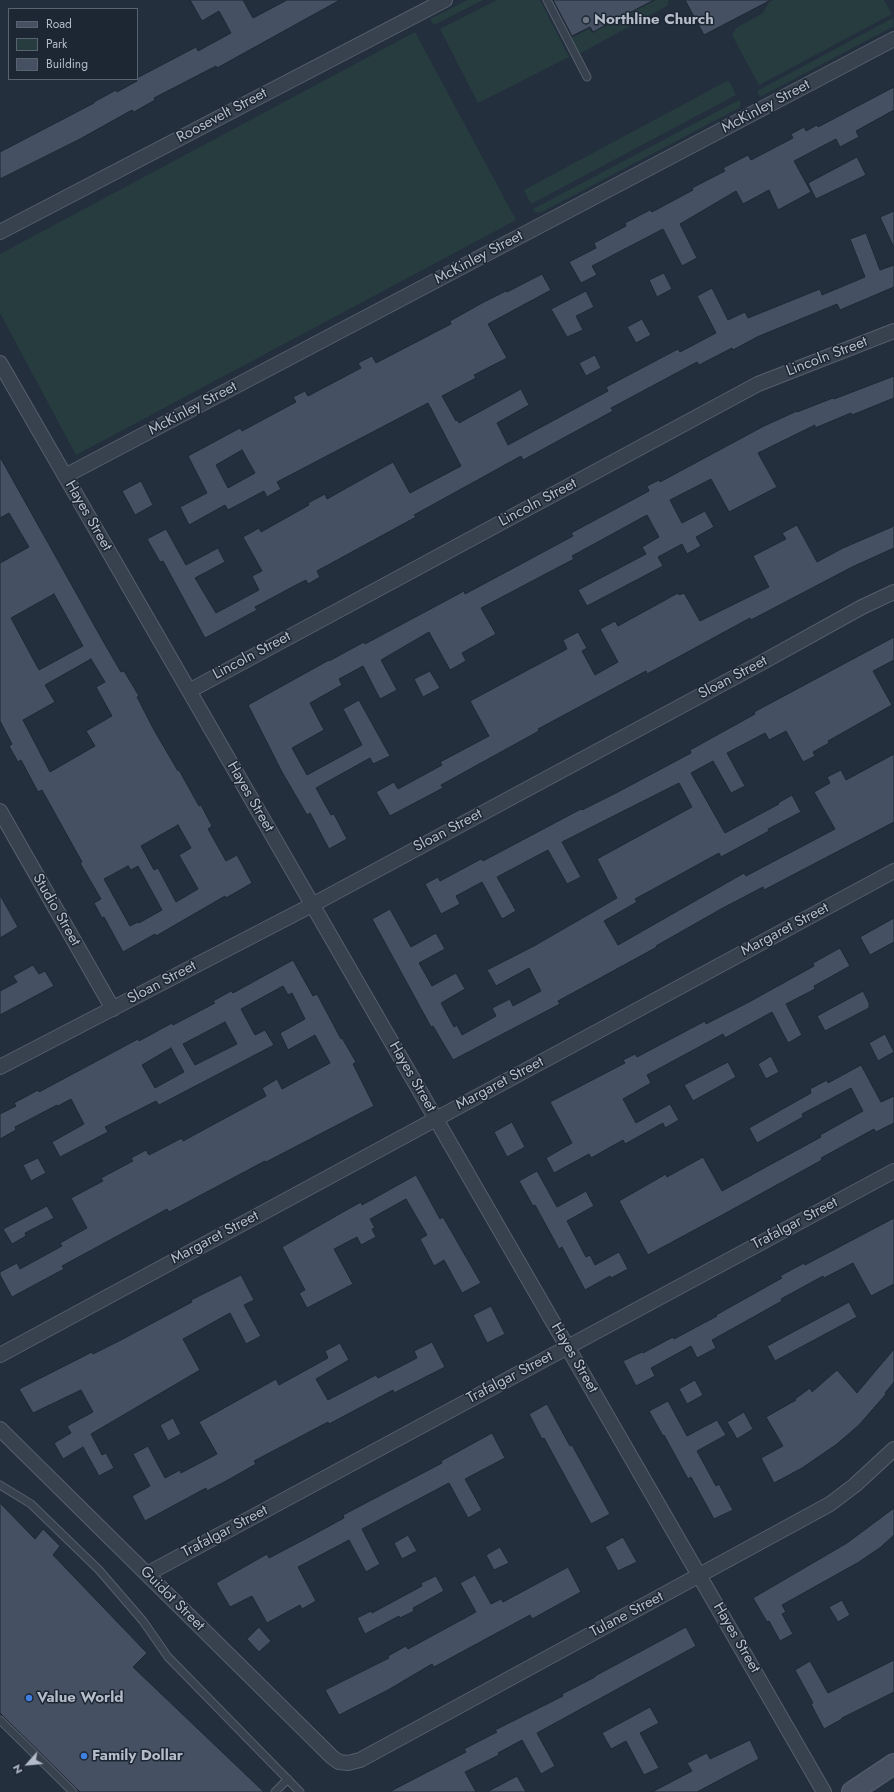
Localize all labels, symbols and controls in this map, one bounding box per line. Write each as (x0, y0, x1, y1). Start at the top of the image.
legend (8, 8, 138, 80)
place label: Northline Church (594, 11, 714, 29)
text: Road (46, 15, 72, 33)
marker: Northline Church (581, 15, 591, 25)
text: Park (46, 35, 67, 53)
text: Building (46, 55, 88, 73)
street label: McKinley Street (719, 76, 813, 138)
street label: Roosevelt Street (174, 85, 270, 147)
street label: McKinley Street (432, 227, 526, 289)
street label: Lincoln Street (784, 333, 870, 381)
street label: McKinley Street (146, 378, 240, 440)
street label: Lincoln Street (496, 475, 580, 531)
street label: Hayes Street (61, 478, 115, 554)
street label: Lincoln Street (210, 628, 294, 684)
street label: Sloan Street (696, 652, 770, 704)
street label: Hayes Street (223, 759, 277, 835)
street label: Sloan Street (411, 805, 485, 857)
street label: Studio Street (28, 871, 84, 949)
street label: Margaret Street (738, 899, 832, 961)
street label: Sloan Street (125, 957, 199, 1009)
street label: Hayes Street (385, 1039, 439, 1115)
street label: Margaret Street (453, 1053, 547, 1115)
street label: Trafalgar Street (749, 1194, 841, 1254)
street label: Margaret Street (168, 1207, 262, 1269)
street label: Hayes Street (547, 1320, 601, 1396)
street label: Trafalgar Street (464, 1348, 556, 1408)
street label: Trafalgar Street (179, 1502, 271, 1562)
street label: Guidot Street (136, 1563, 208, 1635)
street label: Tulane Street (587, 1588, 667, 1642)
street label: Hayes Street (709, 1600, 763, 1676)
place label: Value World (37, 1689, 123, 1707)
marker: Value World (24, 1693, 34, 1703)
north arrow (8, 1744, 48, 1784)
place label: Family Dollar (92, 1747, 183, 1765)
marker: Family Dollar (79, 1751, 89, 1761)
text: N (8, 1762, 26, 1777)

